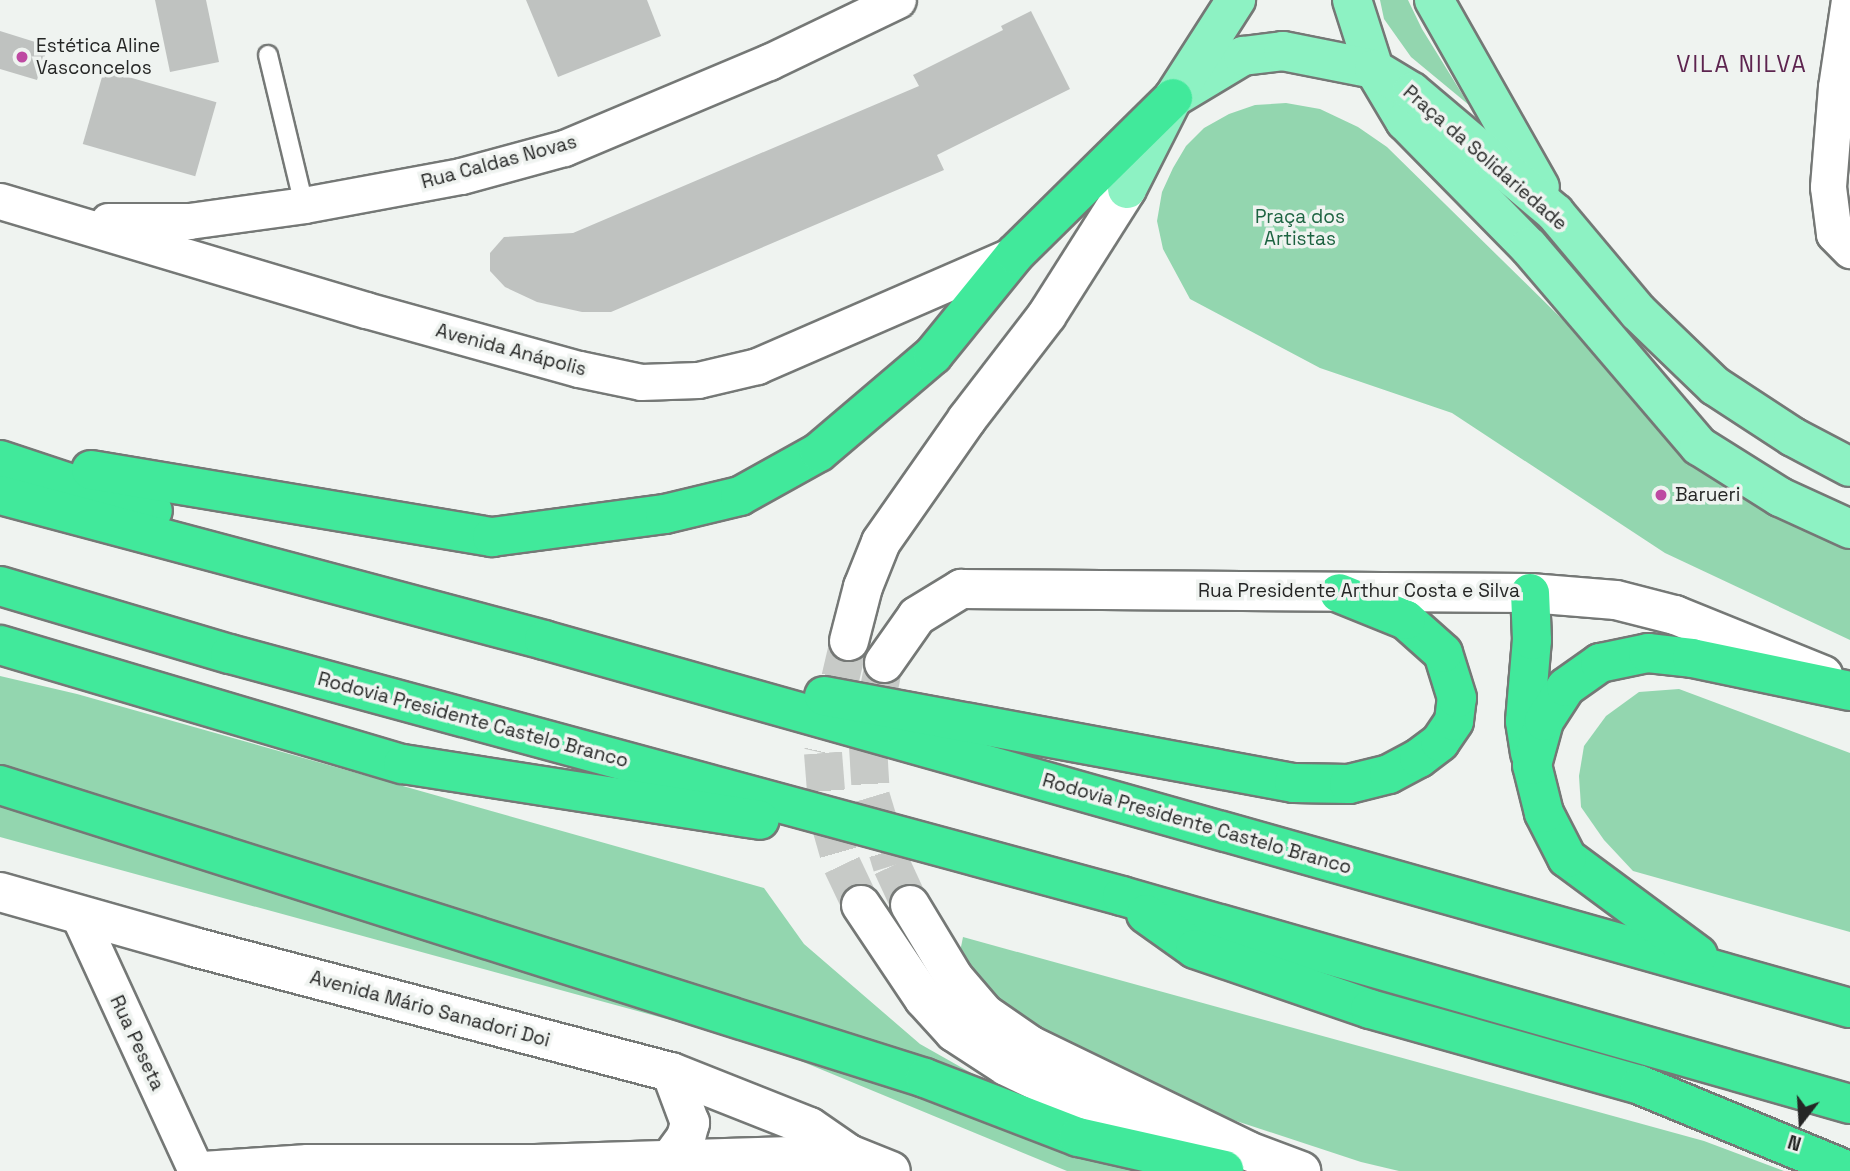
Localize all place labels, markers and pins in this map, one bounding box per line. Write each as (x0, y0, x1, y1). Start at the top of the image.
place label: Estética Aline Vasconcelos (36, 35, 161, 79)
marker: Estética Aline Vasconcelos (14, 49, 30, 65)
place label: Barueri (1675, 484, 1740, 506)
marker: Barueri (1653, 487, 1669, 503)

